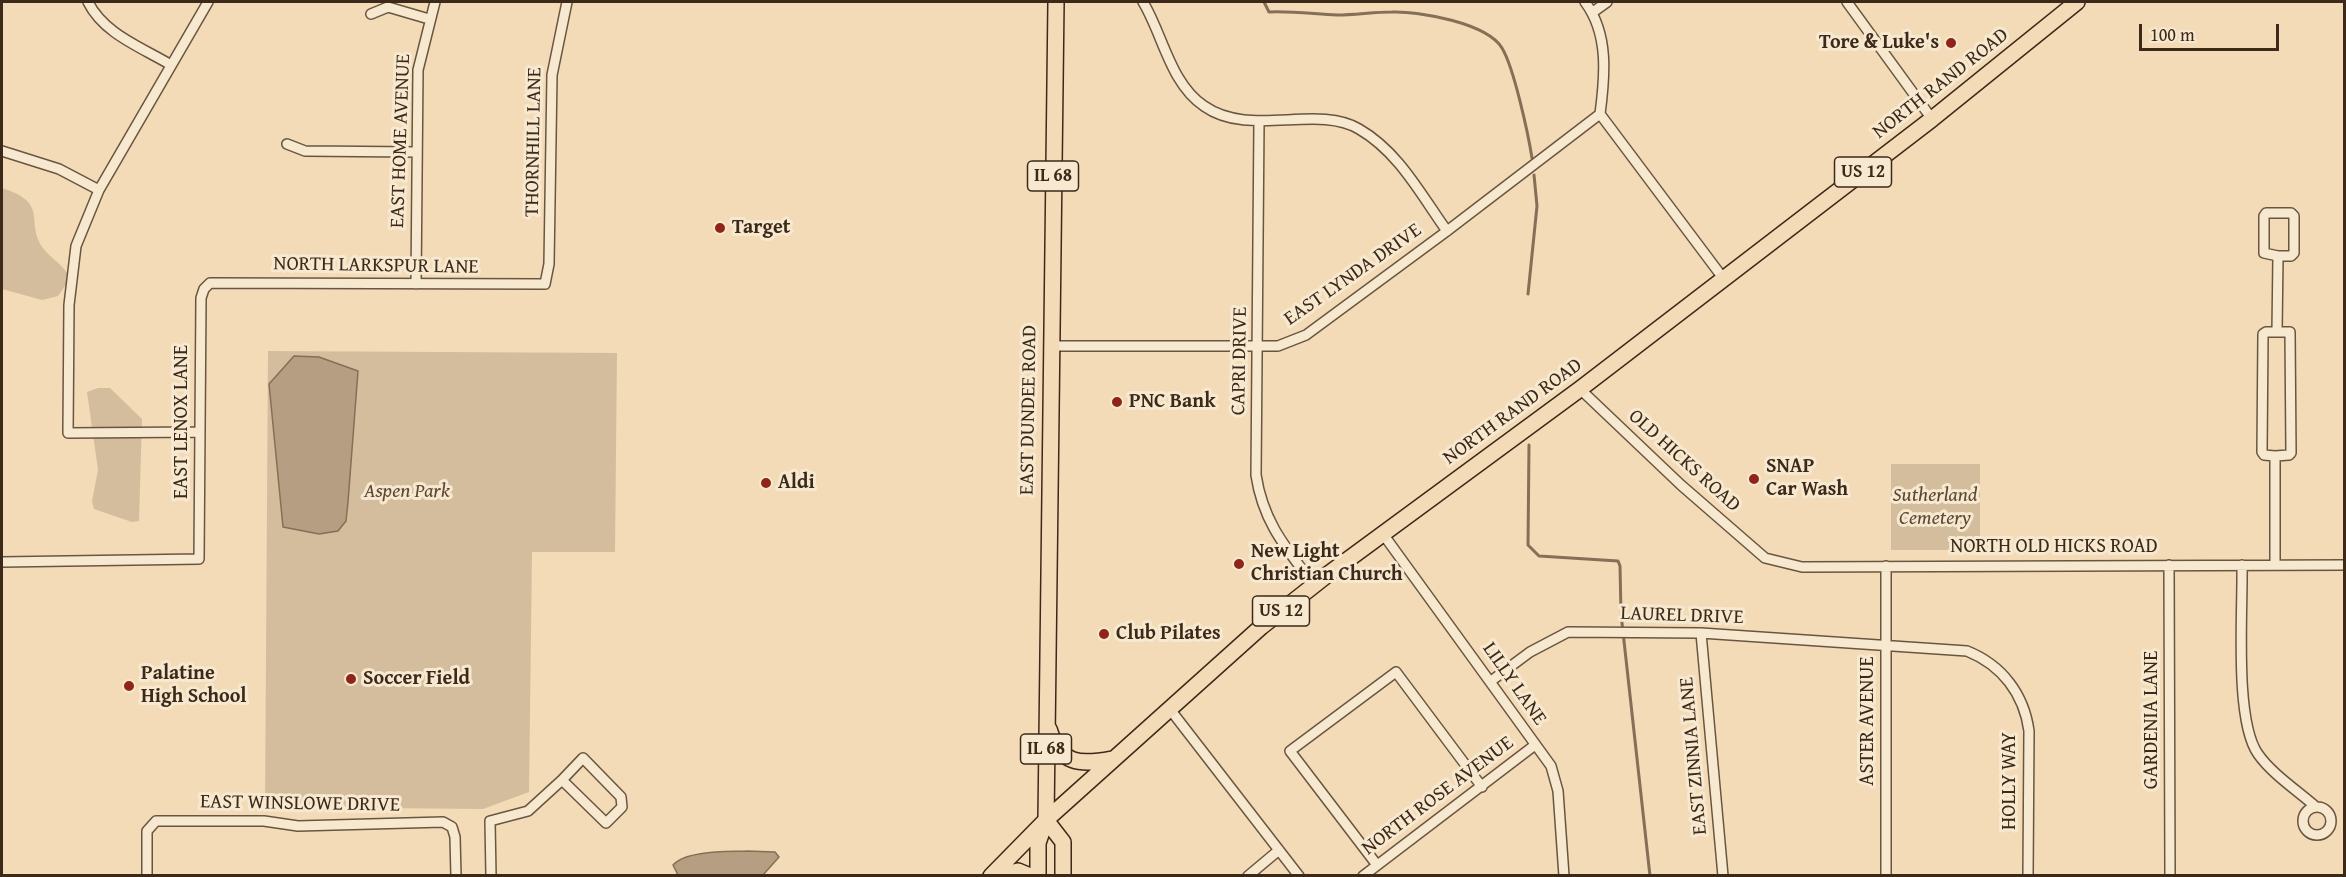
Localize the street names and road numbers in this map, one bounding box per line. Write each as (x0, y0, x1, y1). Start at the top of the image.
street label: NORTH RAND ROAD (1868, 23, 2014, 145)
street label: EAST HOME AVENUE (386, 54, 416, 228)
street label: THORNHILL LANE (521, 67, 547, 217)
road number: US 12 (1834, 157, 1892, 187)
road number: IL 68 (1028, 161, 1078, 191)
street label: EAST LYNDA DRIVE (1280, 219, 1426, 331)
street label: NORTH LARKSPUR LANE (273, 252, 479, 280)
street label: CAPRI DRIVE (1227, 307, 1253, 415)
street label: EAST DUNDEE ROAD (1016, 325, 1042, 495)
street label: EAST LENOX LANE (170, 345, 194, 499)
street label: NORTH RAND ROAD (1439, 354, 1587, 470)
street label: OLD HICKS ROAD (1623, 405, 1745, 517)
street label: NORTH OLD HICKS ROAD (1950, 535, 2158, 559)
road number: US 12 (1252, 596, 1310, 626)
street label: LAUREL DRIVE (1620, 602, 1744, 630)
street label: LILLY LANE (1477, 638, 1551, 730)
street label: GARDENIA LANE (2140, 651, 2164, 789)
street label: ASTER AVENUE (1856, 656, 1880, 786)
street label: EAST ZINNIA LANE (1675, 676, 1713, 836)
street label: NORTH ROSE AVENUE (1358, 731, 1518, 861)
street label: HOLLY WAY (1998, 732, 2022, 830)
road number: IL 68 (1020, 734, 1072, 764)
street label: EAST WINSLOWE DRIVE (200, 790, 400, 818)

